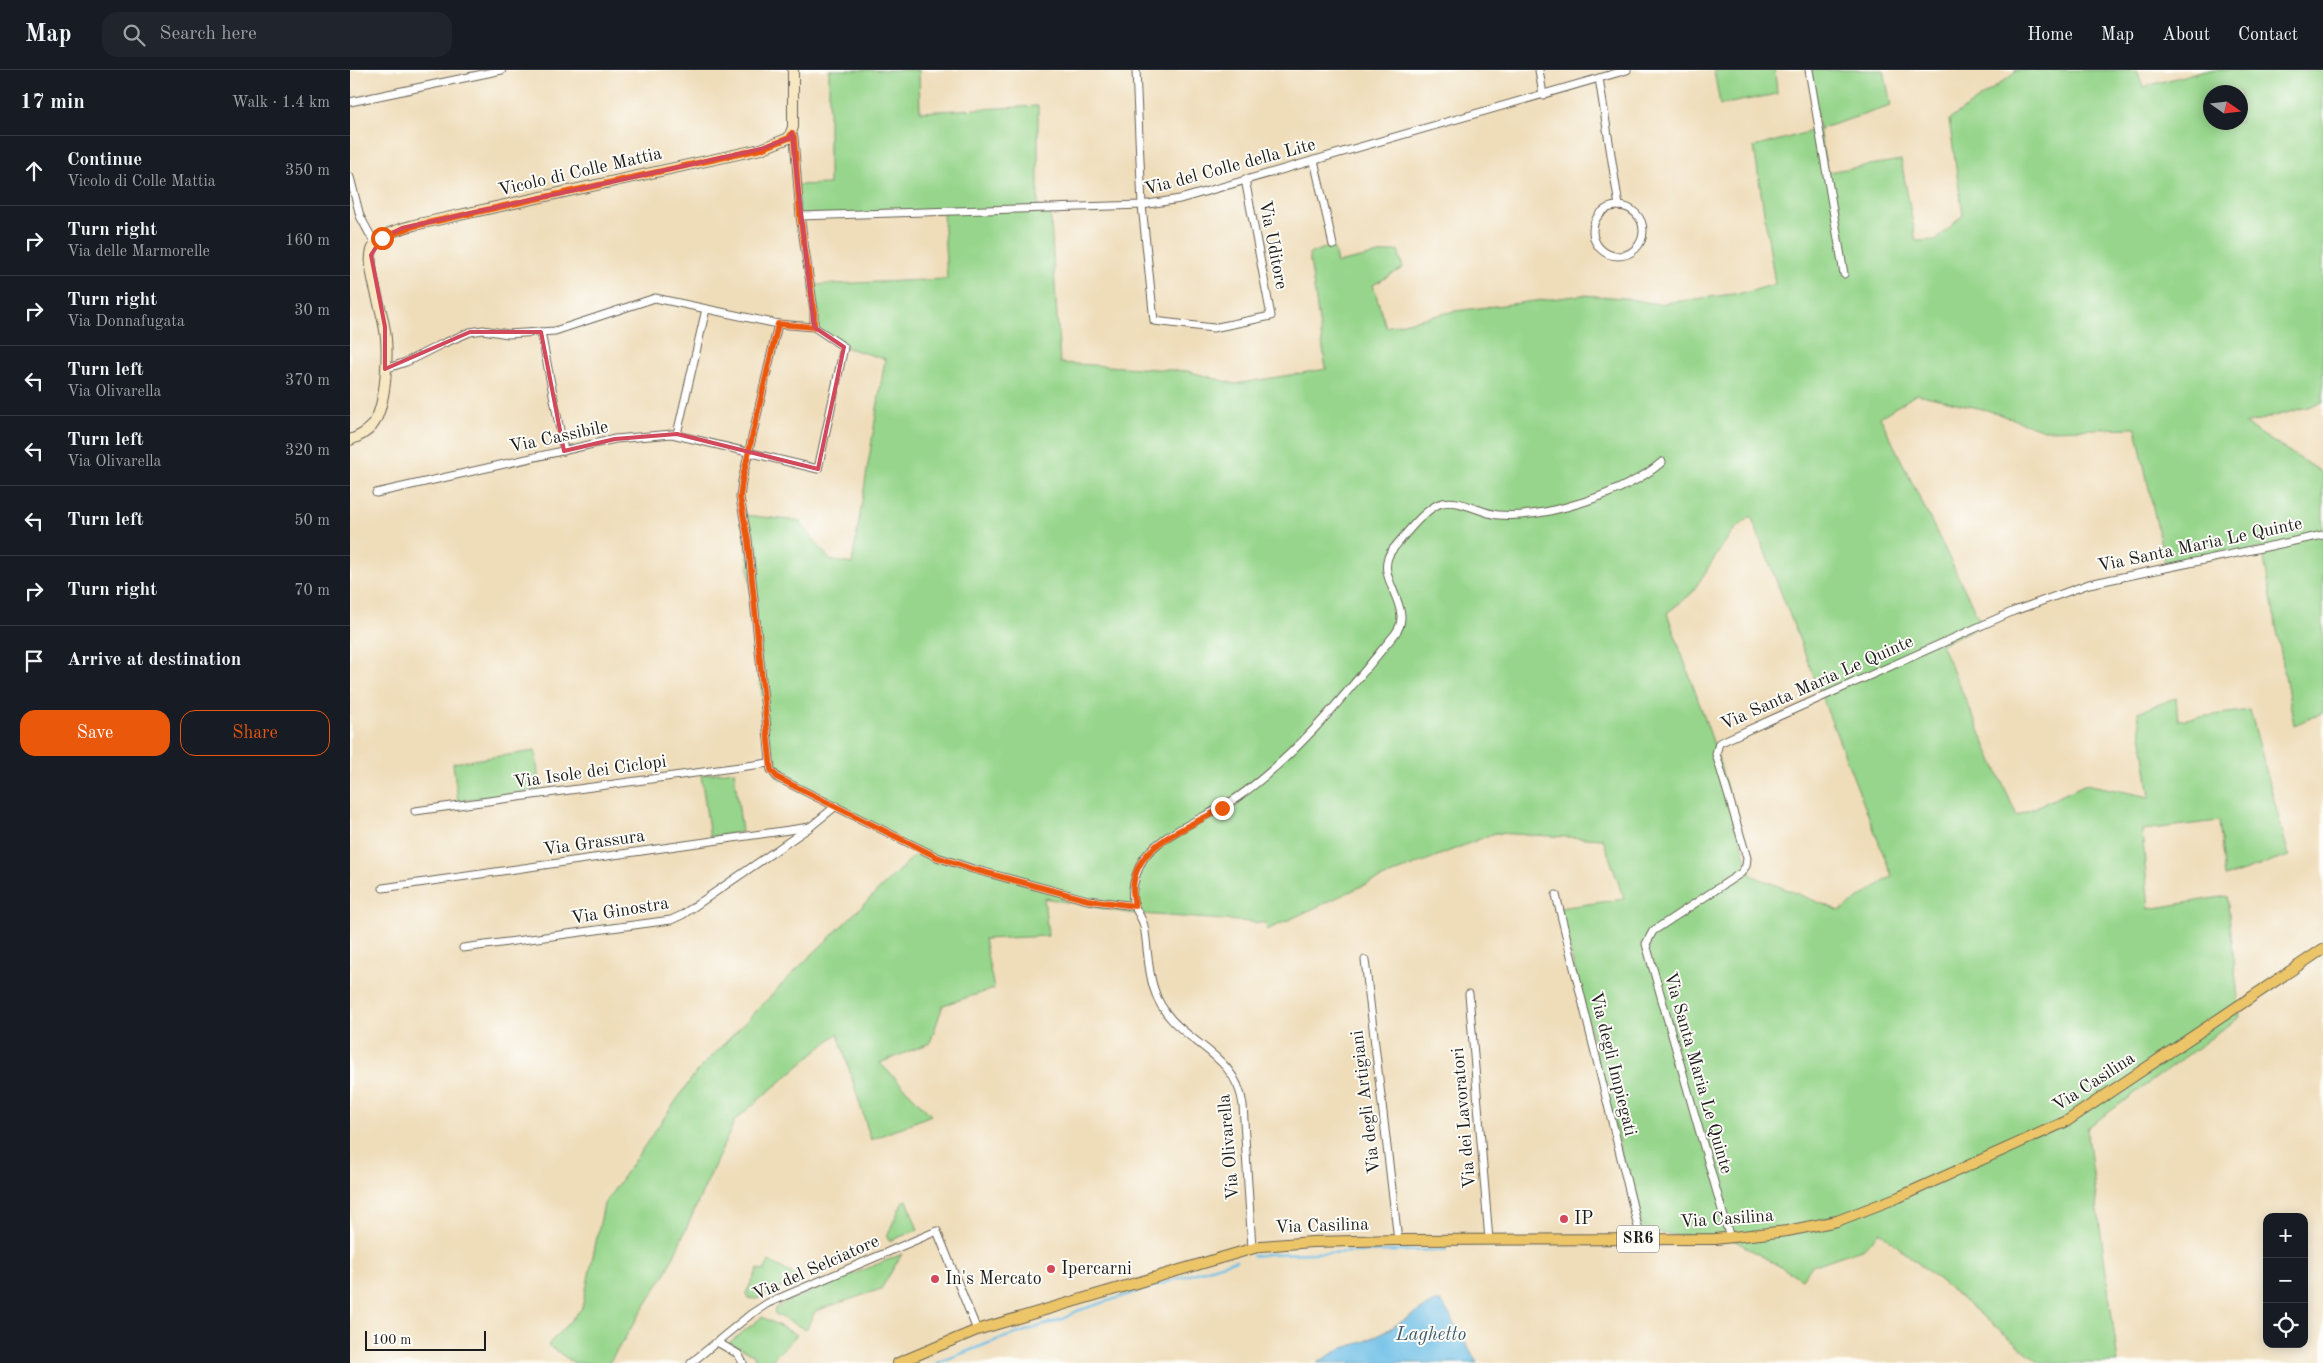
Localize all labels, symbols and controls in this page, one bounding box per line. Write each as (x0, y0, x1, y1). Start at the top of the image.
search box (102, 12, 452, 57)
icon: search (120, 21, 148, 49)
text: Map (25, 23, 72, 47)
text: Search here (160, 25, 257, 44)
text: Home (2027, 26, 2073, 44)
text: Map (2101, 26, 2134, 44)
text: About (2162, 26, 2210, 44)
text: Contact (2238, 26, 2298, 44)
north arrow (2203, 85, 2248, 130)
text: 17 min (20, 92, 85, 113)
text: Walk · 1.4 km (232, 95, 330, 111)
street label: Via del Colle della Lite (1143, 135, 1317, 199)
street label: Vicolo di Colle Mattia (497, 144, 664, 200)
text: Continue (67, 151, 142, 170)
icon: ahead (20, 157, 48, 185)
text: 350 m (285, 163, 330, 179)
text: Vicolo di Colle Mattia (67, 174, 216, 190)
street label: Via Uditore (1256, 199, 1290, 291)
text: Turn right (67, 221, 157, 240)
icon: right (20, 227, 48, 255)
route start (371, 227, 394, 250)
text: 160 m (285, 233, 330, 249)
text: Via delle Marmorelle (67, 244, 210, 260)
text: Turn right (67, 291, 157, 310)
icon: right (20, 297, 48, 325)
text: 30 m (294, 303, 330, 319)
text: Via Donnafugata (67, 314, 185, 330)
text: Turn left (67, 361, 144, 380)
icon: left (20, 367, 48, 395)
text: 370 m (285, 373, 330, 389)
text: Via Olivarella (67, 384, 162, 400)
street label: Via Cassibile (508, 418, 610, 456)
text: Turn left (67, 431, 144, 450)
icon: left (20, 437, 48, 465)
text: 320 m (285, 443, 330, 459)
text: Via Olivarella (67, 454, 162, 470)
icon: left (20, 507, 48, 535)
text: Turn left (67, 511, 144, 530)
text: 50 m (294, 513, 330, 529)
street label: Via Santa Maria Le Quinte (2096, 514, 2304, 576)
icon: right (20, 577, 48, 605)
text: Turn right (67, 581, 157, 600)
text: 70 m (294, 583, 330, 599)
street label: Via Santa Maria Le Quinte (1718, 632, 1916, 734)
icon: arrive (20, 647, 48, 675)
text: Arrive at destination (67, 651, 241, 670)
button: Save (20, 710, 170, 756)
button: Share (180, 710, 330, 756)
street label: Via Isole dei Ciclopi (512, 752, 668, 792)
route end (1211, 797, 1234, 820)
street label: Via Grassura (542, 827, 646, 859)
street label: Via Ginostra (570, 894, 670, 928)
street label: Via Santa Maria Le Quinte (1661, 970, 1735, 1176)
street label: Via degli Impiegati (1586, 990, 1640, 1138)
street label: Via degli Artigiani (1348, 1029, 1384, 1175)
street label: Via dei Lavoratori (1449, 1047, 1479, 1189)
street label: Via Casilina (2050, 1049, 2138, 1115)
street label: Via Olivarella (1215, 1093, 1243, 1201)
street label: Via Casilina (1680, 1207, 1775, 1231)
place label: IP (1574, 1210, 1593, 1228)
marker: IP (1558, 1213, 1570, 1225)
map controls (2263, 1213, 2308, 1348)
button: + (2263, 1213, 2308, 1258)
street label: Via Casilina (1275, 1215, 1369, 1237)
road number: SR6 (1617, 1226, 1659, 1252)
street label: Via del Selciatore (750, 1232, 882, 1304)
button: − (2263, 1258, 2308, 1303)
place label: Ipercarni (1061, 1260, 1132, 1278)
marker: Ipercarni (1045, 1263, 1057, 1275)
place label: In's Mercato (945, 1270, 1042, 1288)
marker: In's Mercato (929, 1273, 941, 1285)
button: locate (2263, 1303, 2308, 1348)
water label: Laghetto (1395, 1326, 1467, 1345)
scale bar (365, 1328, 486, 1351)
text: 100 m (372, 1333, 411, 1347)

